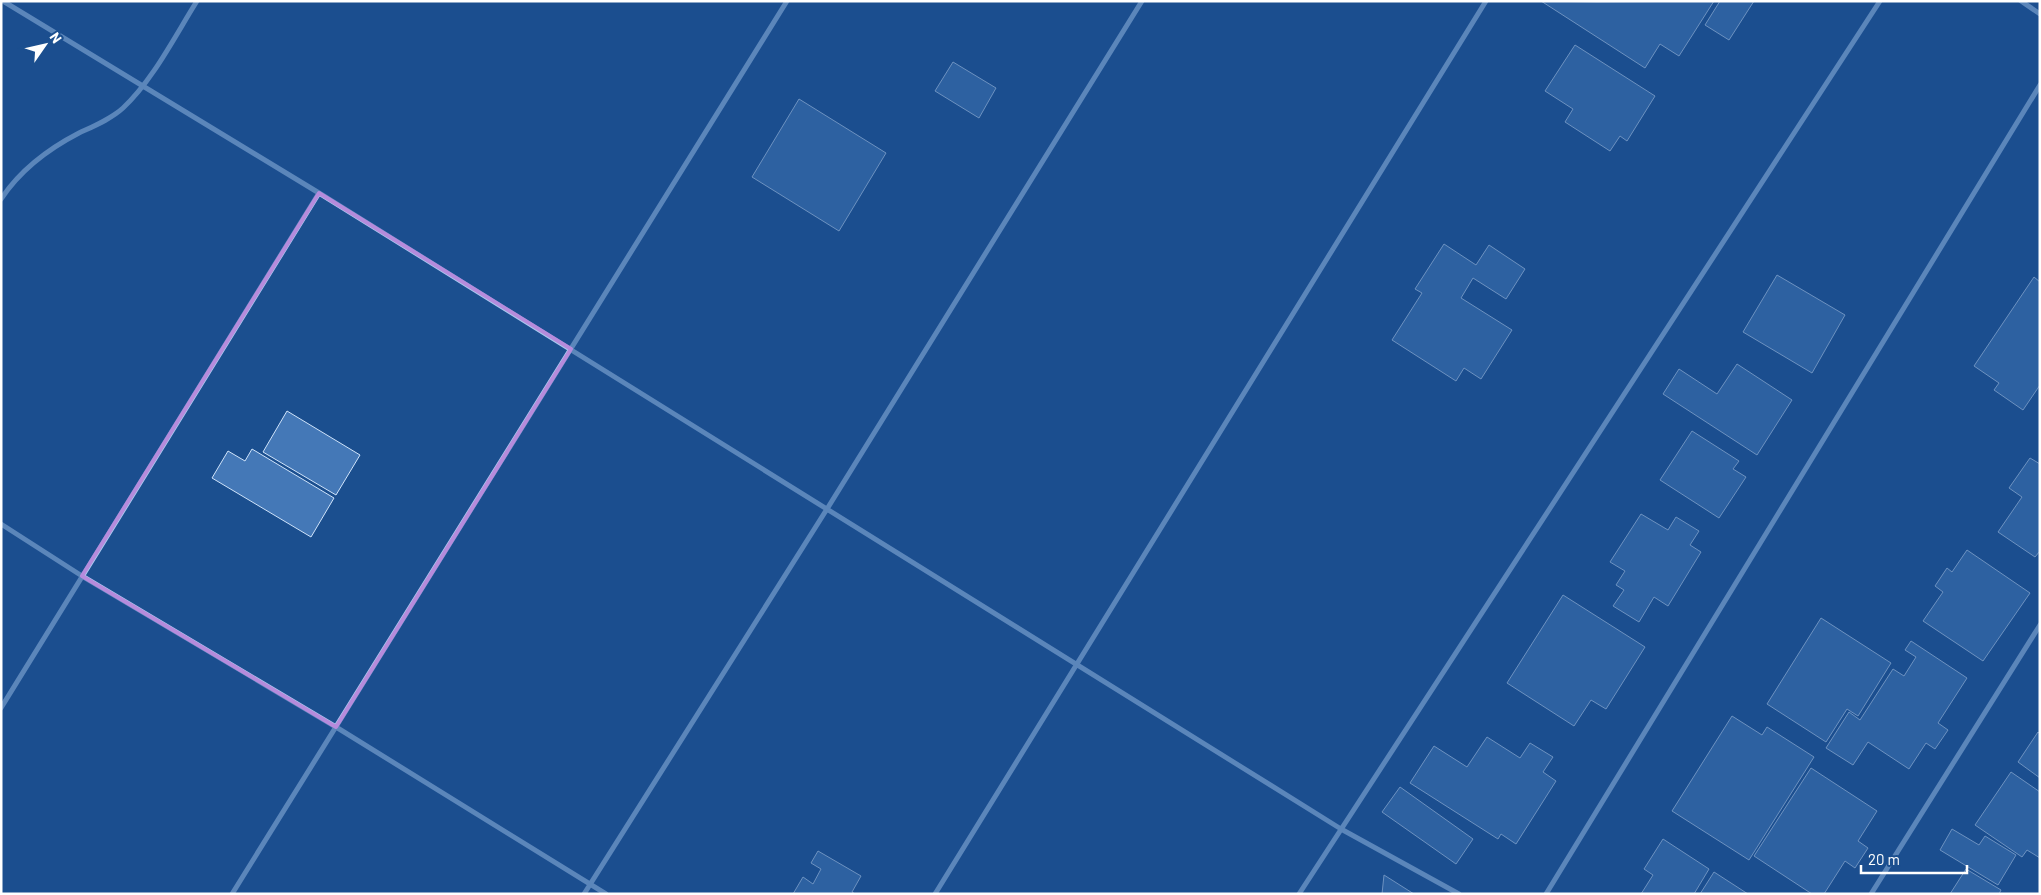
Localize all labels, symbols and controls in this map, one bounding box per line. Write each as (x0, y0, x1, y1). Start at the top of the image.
north arrow (20, 20, 70, 70)
text: N (47, 29, 66, 46)
scale bar (1861, 842, 1967, 874)
text: 20 m (1868, 850, 1900, 868)

